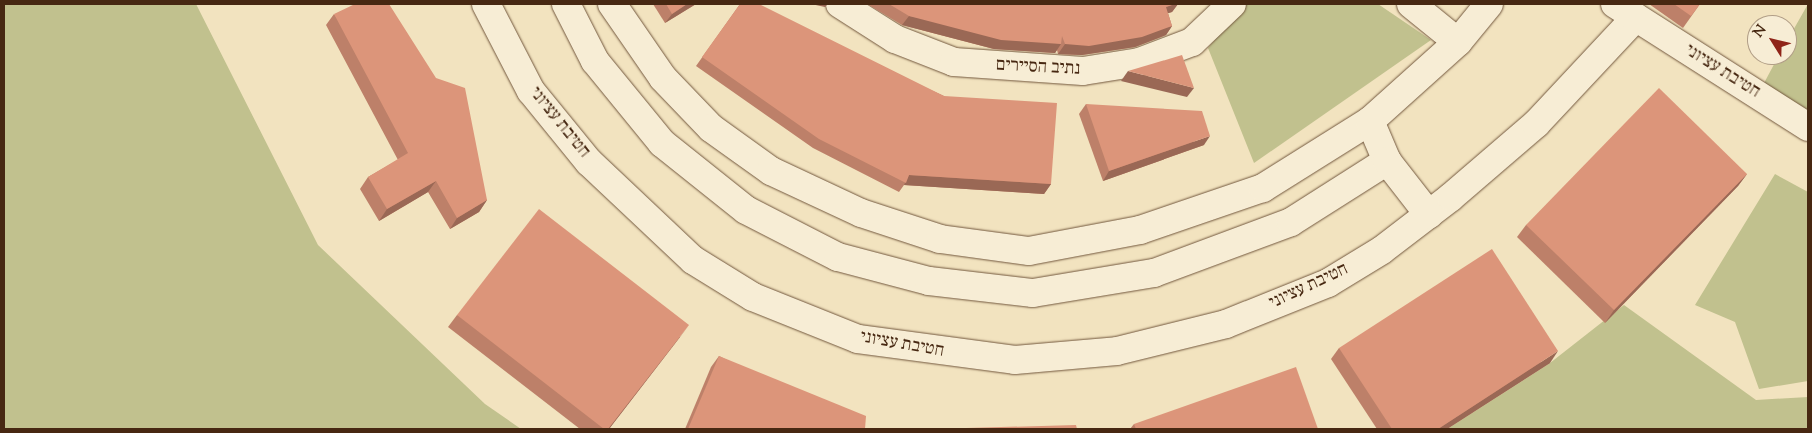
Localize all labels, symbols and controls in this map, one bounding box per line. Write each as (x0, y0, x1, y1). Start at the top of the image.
north arrow (1747, 15, 1797, 65)
text: N (1749, 21, 1772, 42)
street label: חטיבת עציוני (1680, 40, 1764, 104)
street label: נתיב הסיירים (995, 55, 1081, 81)
street label: חטיבת עציוני (524, 83, 594, 163)
street label: חטיבת עציוני (1266, 259, 1352, 315)
street label: חטיבת עציוני (858, 327, 946, 363)

